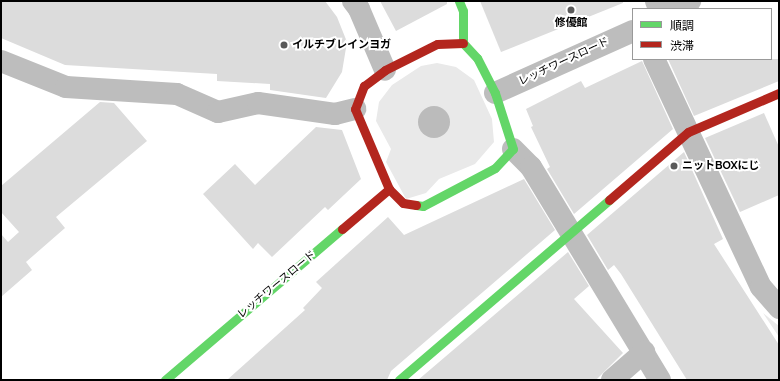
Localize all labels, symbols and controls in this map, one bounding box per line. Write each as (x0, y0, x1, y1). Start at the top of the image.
marker: 修優館 (566, 5, 576, 15)
legend (632, 8, 772, 60)
place label: 修優館 (555, 16, 587, 30)
text: 順調 (670, 19, 694, 33)
street label: レッチワースロード (516, 35, 612, 89)
place label: イルチブレインヨガ (292, 38, 391, 52)
text: 渋滞 (670, 39, 694, 53)
marker: イルチブレインヨガ (279, 40, 289, 50)
place label: ニットBOXにじ (682, 159, 760, 173)
marker: ニットBOXにじ (669, 161, 679, 171)
street label: レッチワースロード (235, 248, 319, 322)

